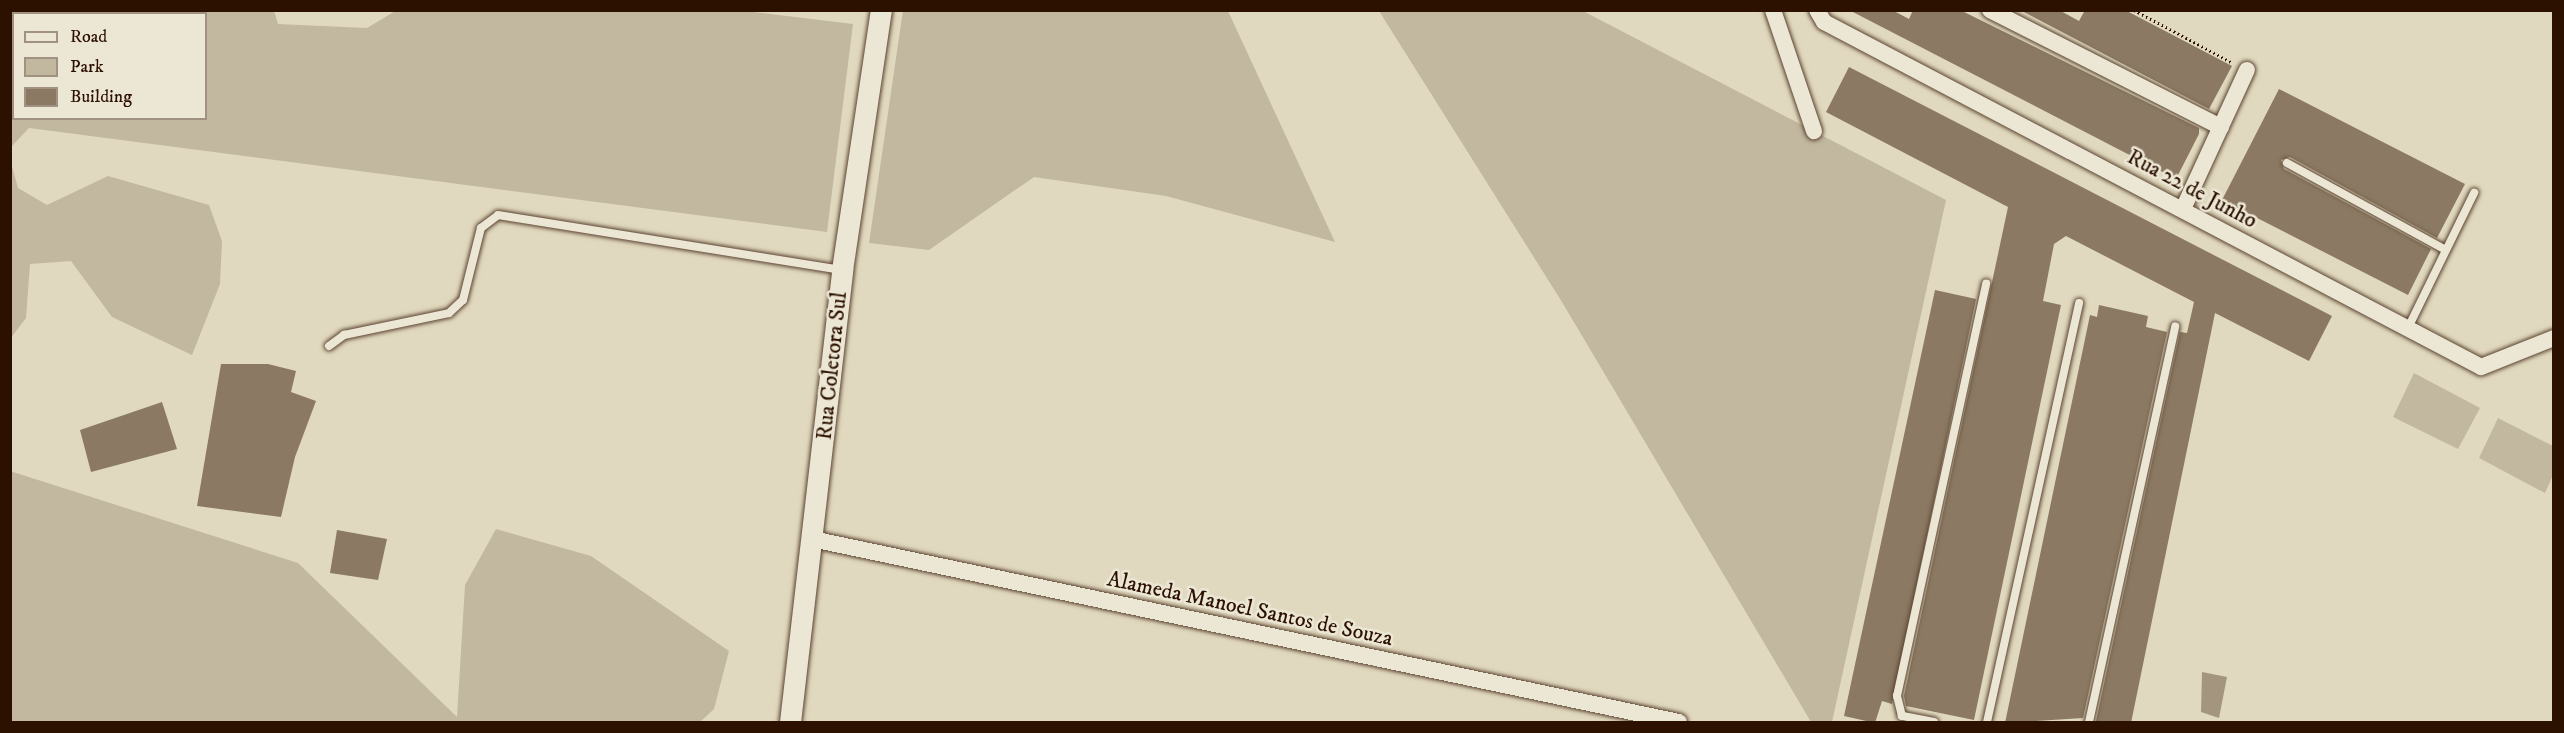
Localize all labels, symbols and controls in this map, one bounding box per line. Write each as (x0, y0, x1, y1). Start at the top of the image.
legend (12, 12, 207, 120)
text: Road (70, 26, 107, 48)
text: Park (70, 56, 104, 78)
text: Building (70, 86, 132, 108)
street label: Rua 22 de Junho (2123, 144, 2261, 234)
street label: Rua Coletora Sul (811, 291, 853, 441)
street label: Alameda Manoel Santos de Souza (1105, 566, 1395, 652)

